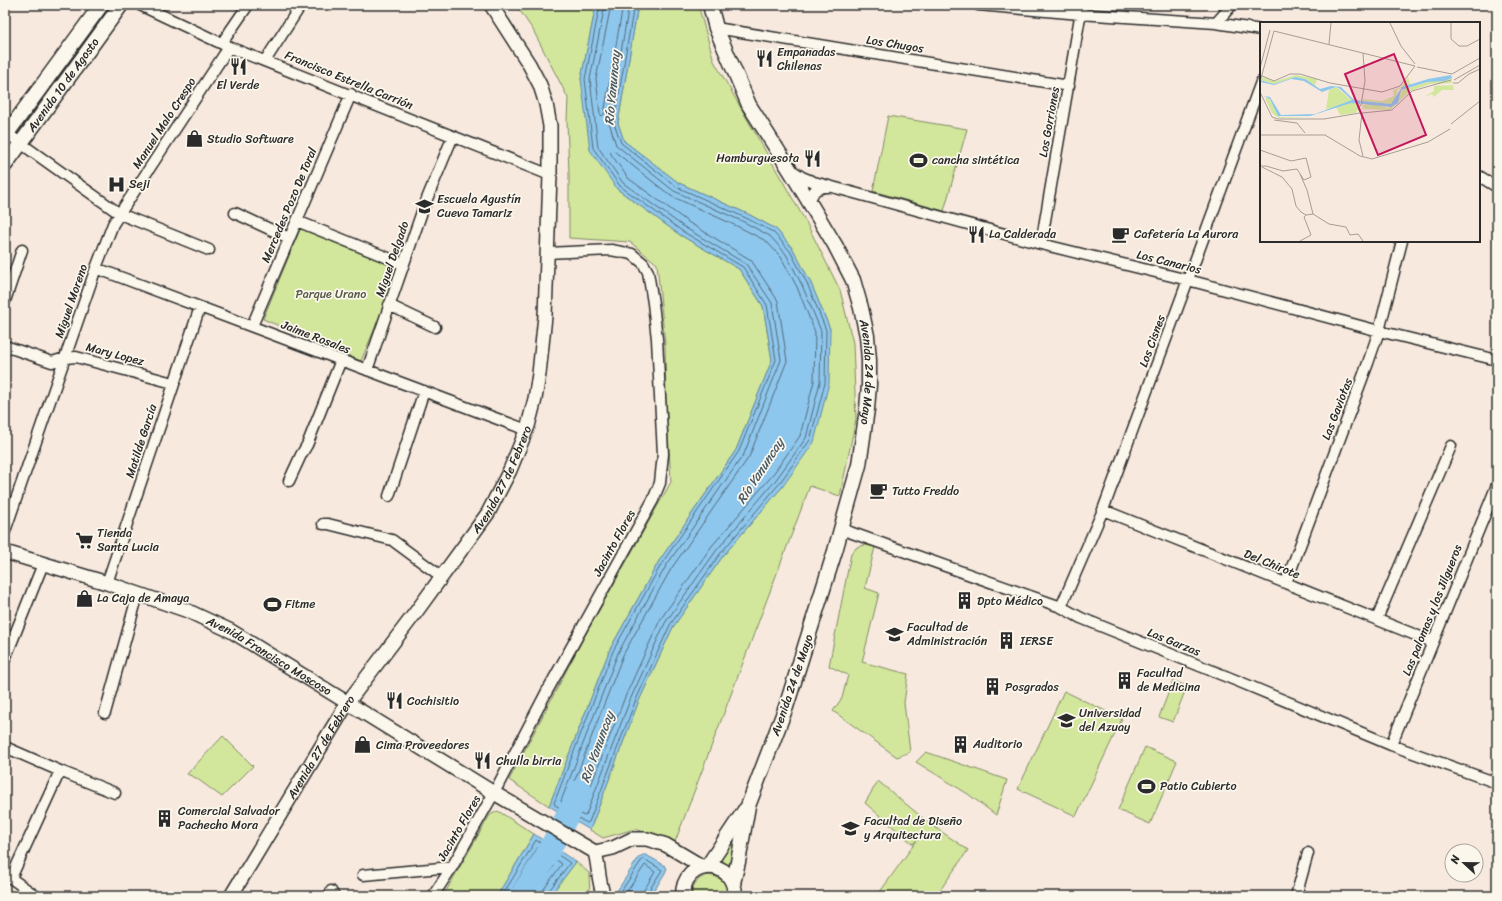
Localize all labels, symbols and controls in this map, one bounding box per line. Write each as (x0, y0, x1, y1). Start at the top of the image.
inset map (1260, 22, 1480, 242)
street label: Los Chugos (865, 29, 926, 59)
street label: Avenida 10 de Agosto (21, 33, 105, 138)
place label: Empanadas Chilenas (777, 41, 836, 77)
street label: Francisco Estrella Carrión (281, 44, 417, 116)
water label: Río Yanuncay (597, 48, 627, 126)
restaurant icon: Empanadas Chilenas (754, 49, 774, 69)
restaurant icon: El Verde (228, 56, 248, 76)
street label: Manuel Malo Crespo (126, 73, 202, 173)
place label: El Verde (217, 74, 259, 96)
street label: Los Gorriones (1032, 85, 1066, 159)
place label: Studio Software (207, 128, 294, 150)
shop icon: Studio Software (184, 129, 204, 149)
street label: Mercedes Pozo De Toral (255, 143, 323, 266)
place label: Hamburguesota (716, 147, 799, 169)
restaurant icon: Hamburguesota (802, 148, 822, 168)
place label: cancha sintética (932, 149, 1020, 171)
sports icon: cancha sintética (909, 150, 929, 170)
place label: Seji (129, 173, 151, 195)
hospital icon: Seji (106, 174, 126, 194)
place label: Escuela Agustín Cueva Tamariz (437, 188, 521, 224)
school or university icon: Escuela Agustín Cueva Tamariz (414, 196, 434, 216)
street label: Miguel Delgado (369, 218, 415, 300)
place label: La Calderada (989, 223, 1057, 245)
place label: Cafetería La Aurora (1134, 223, 1239, 245)
restaurant icon: La Calderada (966, 224, 986, 244)
cafe icon: Cafetería La Aurora (1111, 224, 1131, 244)
street label: Los Canarios (1134, 243, 1204, 281)
street label: Miguel Moreno (48, 261, 94, 341)
park label: Parque Urano (296, 283, 366, 305)
street label: Los Cisnes (1132, 311, 1172, 370)
street label: Jaime Rosales (277, 313, 354, 360)
street label: Avenida 24 de Mayo (852, 316, 880, 426)
street label: Mary Lopez (83, 336, 147, 372)
street label: Las Gaviotas (1315, 374, 1359, 443)
street label: Matilde García (119, 400, 164, 481)
street label: Avenida 27 de Febrero (465, 422, 538, 539)
water label: Río Yanuncay (730, 432, 791, 509)
place label: Tutto Freddo (892, 480, 959, 502)
cafe icon: Tutto Freddo (869, 481, 889, 501)
street label: Jacinto Flores (586, 506, 641, 581)
place label: Tienda Santa Lucia (97, 522, 160, 558)
supermarket icon: Tienda Santa Lucia (74, 530, 94, 550)
street label: Las palomas y los Jilgueros (1396, 541, 1468, 679)
street label: Del Chirote (1240, 543, 1304, 585)
place label: La Caja de Amaya (97, 587, 189, 609)
shop icon: La Caja de Amaya (74, 588, 94, 608)
place label: Dpto Médico (977, 590, 1043, 612)
building icon: Dpto Médico (954, 591, 974, 611)
place label: Fitme (285, 593, 315, 615)
sports icon: Fitme (262, 594, 282, 614)
street label: Avenida Francisco Moscoso (202, 609, 336, 702)
place label: Facultad de Administración (906, 616, 988, 652)
street label: Las Garzas (1144, 621, 1204, 663)
school or university icon: Facultad de Administración (884, 624, 904, 644)
place label: IERSE (1019, 630, 1054, 652)
street label: Avenida 24 de Mayo (764, 631, 820, 740)
building icon: IERSE (997, 631, 1017, 651)
place label: Facultad de Medicina (1137, 662, 1201, 698)
building icon: Facultad de Medicina (1114, 670, 1134, 690)
place label: Posgrados (1005, 676, 1059, 698)
building icon: Posgrados (982, 677, 1002, 697)
street label: Avenida 27 de Febrero (280, 690, 361, 804)
place label: Cochisitio (407, 690, 459, 712)
restaurant icon: Cochisitio (384, 691, 404, 711)
place label: Universidad del Azuay (1079, 702, 1142, 738)
water label: Río Yanuncay (573, 706, 621, 786)
school or university icon: Universidad del Azuay (1056, 710, 1076, 730)
place label: Auditorio (972, 733, 1022, 755)
place label: Cima Proveedores (376, 734, 469, 756)
building icon: Auditorio (950, 734, 970, 754)
shop icon: Cima Proveedores (353, 735, 373, 755)
place label: Chulla birria (496, 750, 562, 772)
restaurant icon: Chulla birria (473, 751, 493, 771)
place label: Patio Cubierto (1160, 775, 1237, 797)
sports icon: Patio Cubierto (1137, 776, 1157, 796)
street label: Jacinto Flores (431, 791, 487, 866)
place label: Comercial Salvador Pachecho Mora (178, 800, 281, 836)
building icon: Comercial Salvador Pachecho Mora (155, 808, 175, 828)
place label: Facultad de Diseño y Arquitectura (864, 810, 962, 846)
school or university icon: Facultad de Diseño y Arquitectura (841, 818, 861, 838)
north arrow (1444, 843, 1484, 883)
text: N (1445, 852, 1466, 867)

